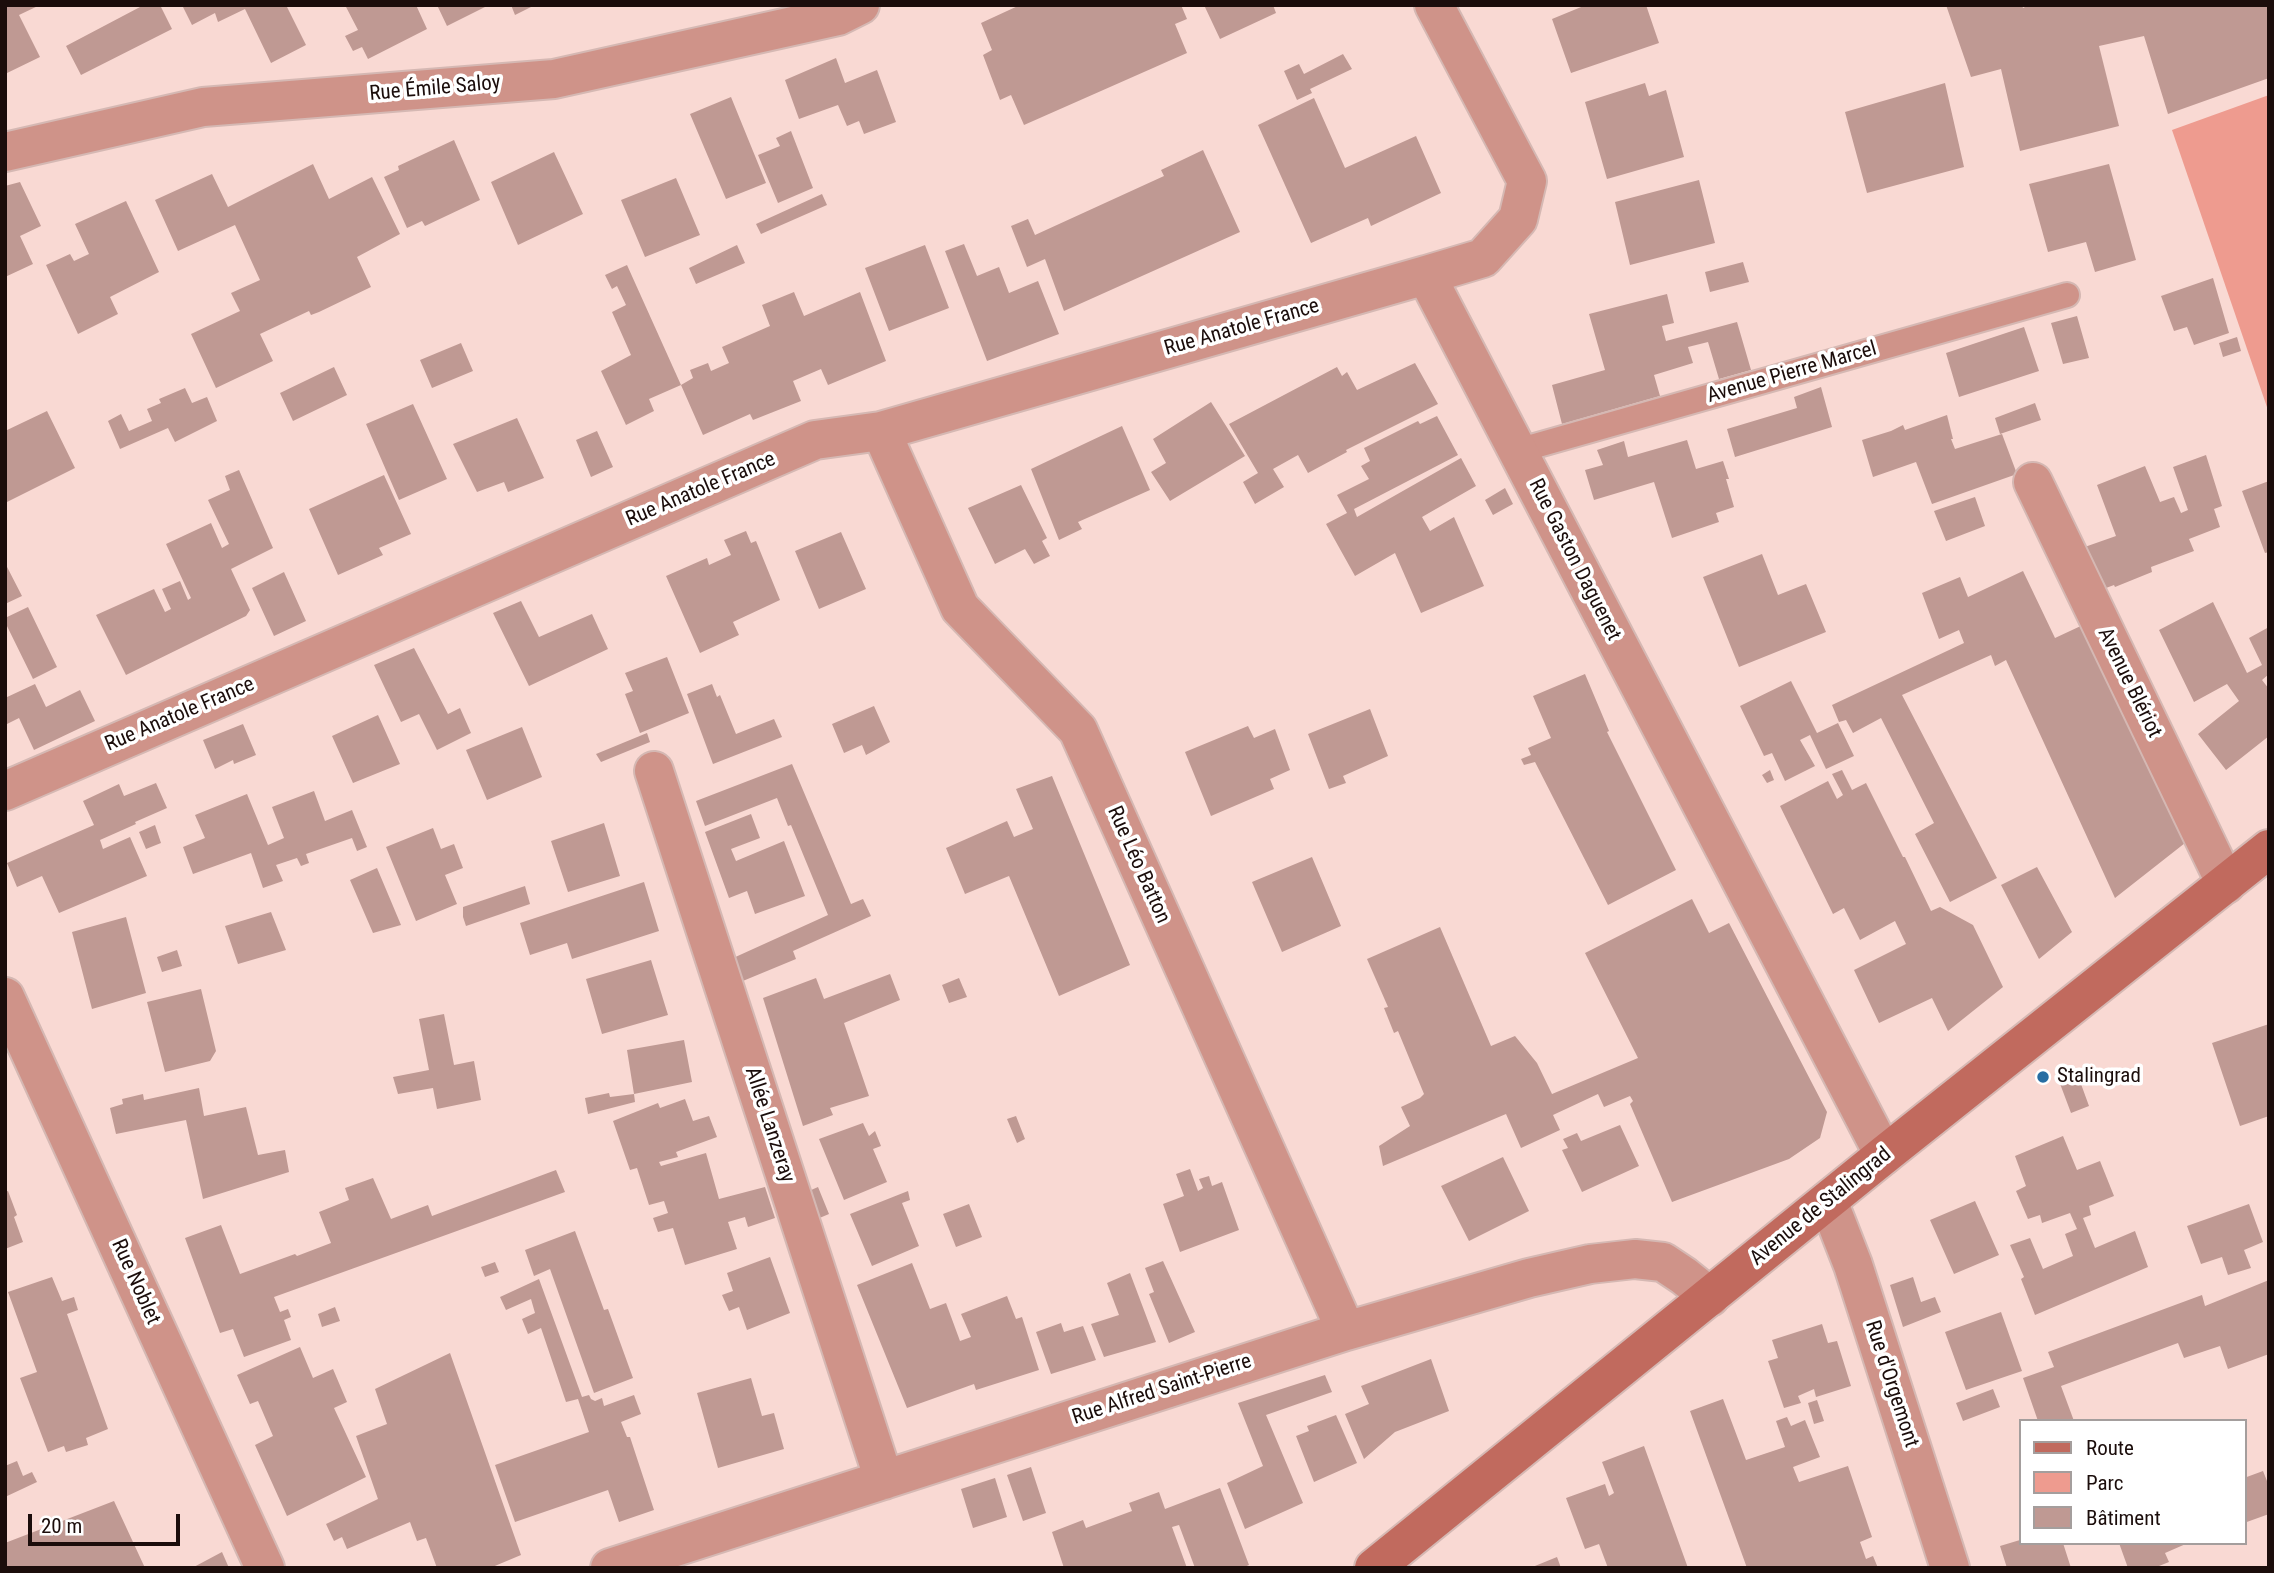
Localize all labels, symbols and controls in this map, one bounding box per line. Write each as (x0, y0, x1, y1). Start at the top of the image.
street label: Rue Émile Saloy (368, 71, 502, 107)
street label: Rue Anatole France (1162, 294, 1322, 362)
street label: Avenue Pierre Marcel (1704, 337, 1880, 409)
street label: Rue Anatole France (622, 447, 780, 533)
street label: Rue Gaston Daguenet (1522, 475, 1626, 645)
street label: Avenue Blériot (2092, 624, 2166, 742)
street label: Rue Anatole France (101, 672, 259, 758)
street label: Rue Léo Batton (1101, 802, 1175, 928)
street label: Allée Lanzeray (738, 1064, 800, 1186)
place label: Stalingrad (2057, 1064, 2141, 1090)
marker: Stalingrad (2035, 1069, 2051, 1085)
street label: Avenue de Stalingrad (1745, 1142, 1897, 1272)
street label: Rue Noblet (105, 1235, 165, 1329)
street label: Rue d'Orgemont (1859, 1317, 1923, 1451)
street label: Rue Alfred Saint-Pierre (1069, 1349, 1255, 1431)
legend (2018, 1419, 2246, 1545)
text: Route (2086, 1436, 2134, 1460)
text: Parc (2086, 1471, 2124, 1495)
scale bar (32, 1500, 184, 1544)
text: Bâtiment (2086, 1506, 2161, 1530)
text: 20 m (41, 1514, 82, 1538)

